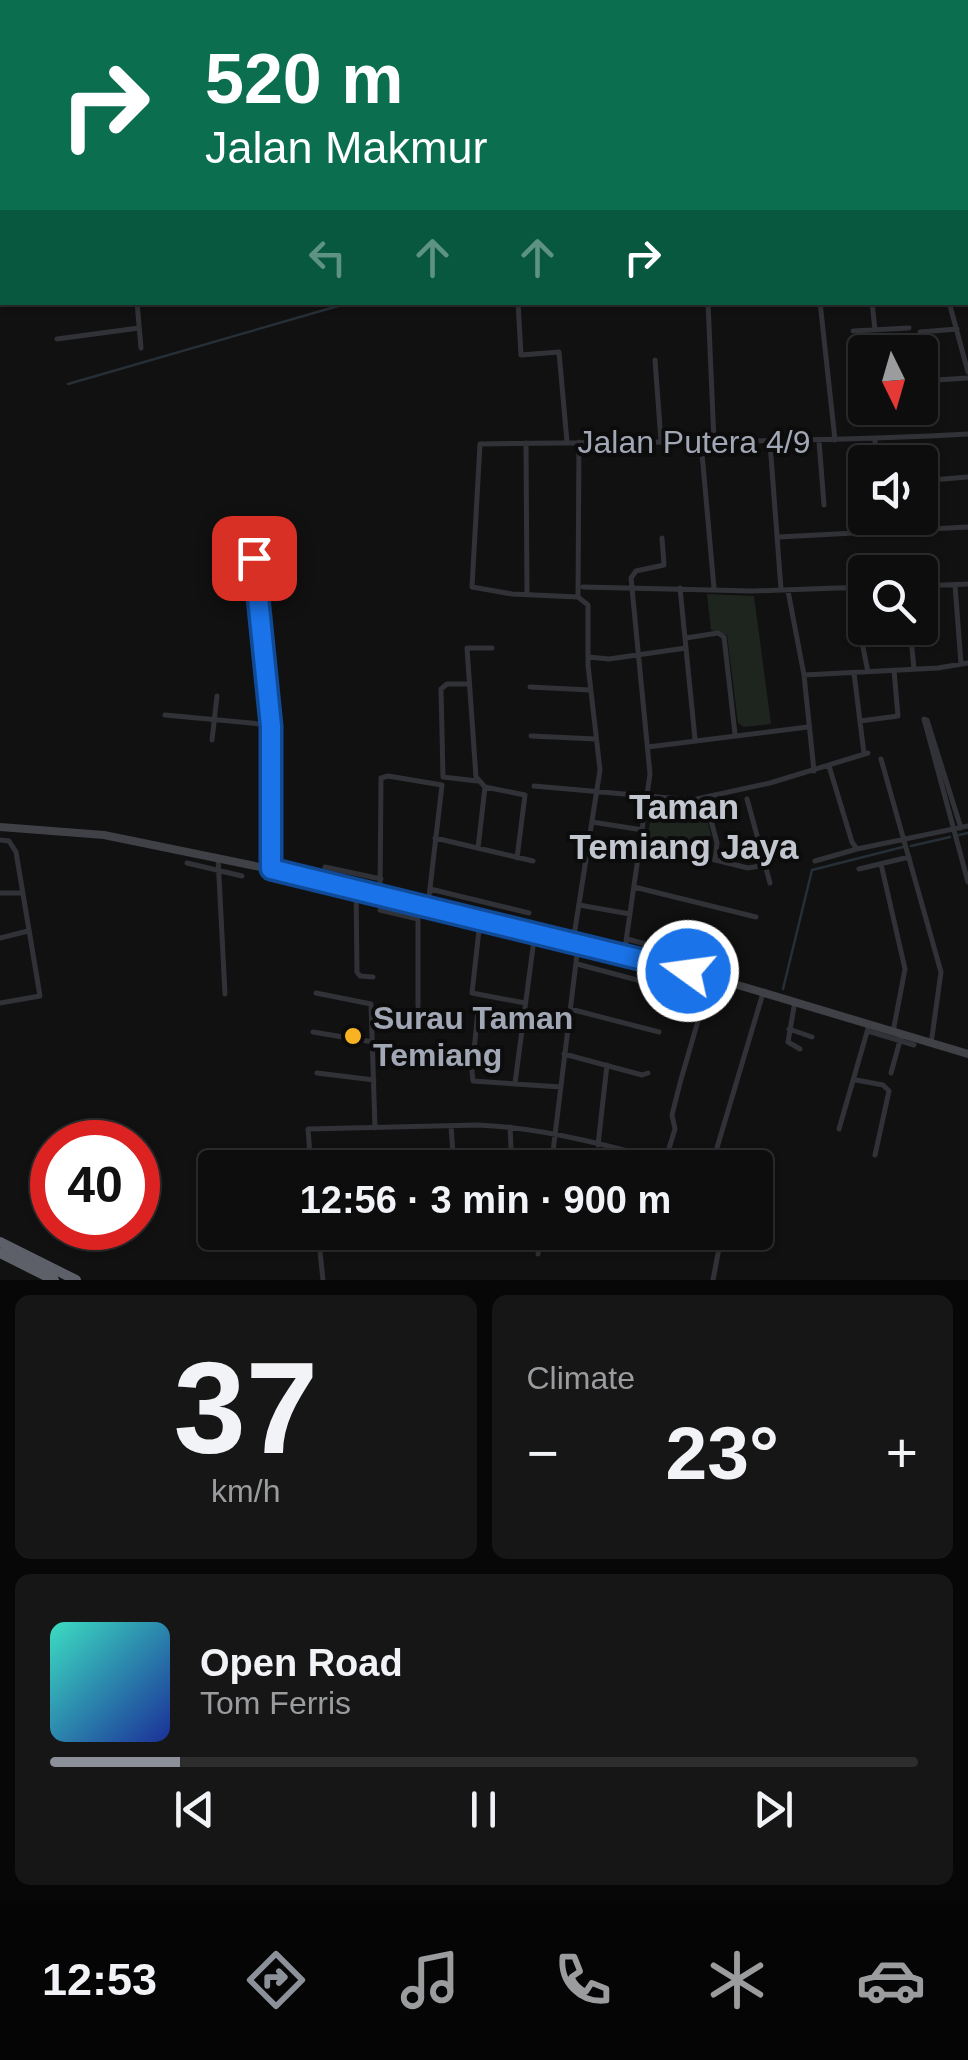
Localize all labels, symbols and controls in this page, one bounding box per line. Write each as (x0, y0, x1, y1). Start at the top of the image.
icon: right (40, 40, 170, 170)
text: 520 m (205, 40, 403, 118)
text: Jalan Makmur (205, 122, 488, 173)
icon: left (300, 230, 355, 285)
icon: ahead (405, 230, 460, 285)
icon: ahead (510, 230, 565, 285)
icon: right (615, 230, 670, 285)
north arrow (848, 335, 938, 425)
map controls (848, 335, 938, 645)
street label: Jalan Putera 4/9 (577, 424, 811, 460)
button: sound (848, 445, 938, 535)
pin (212, 516, 297, 601)
icon: arrive (227, 531, 282, 586)
button: search (848, 555, 938, 645)
district label: Taman Temiang Jaya (570, 787, 799, 866)
position arrow (636, 919, 740, 1023)
place label: Surau Taman Temiang (373, 1000, 573, 1073)
marker: Surau Taman Temiang (342, 1025, 364, 1047)
speed limit sign: 40 (30, 1120, 160, 1250)
text: 12:56 · 3 min · 900 m (300, 1179, 671, 1221)
text: 37 (173, 1335, 318, 1481)
text: Climate (527, 1360, 635, 1396)
text: 23° (666, 1411, 779, 1495)
text: − (527, 1422, 559, 1484)
text: + (886, 1422, 918, 1484)
text: km/h (211, 1473, 280, 1509)
text: Open Road (200, 1642, 403, 1684)
text: Tom Ferris (200, 1685, 351, 1721)
icon: previous (167, 1782, 222, 1837)
icon: pause (456, 1782, 511, 1837)
icon: next (746, 1782, 801, 1837)
icon: directions (241, 1945, 311, 2015)
icon: music (395, 1945, 465, 2015)
icon: phone (548, 1945, 618, 2015)
icon: climate (702, 1945, 772, 2015)
icon: car (856, 1945, 926, 2015)
text: 12:53 (42, 1954, 157, 2005)

